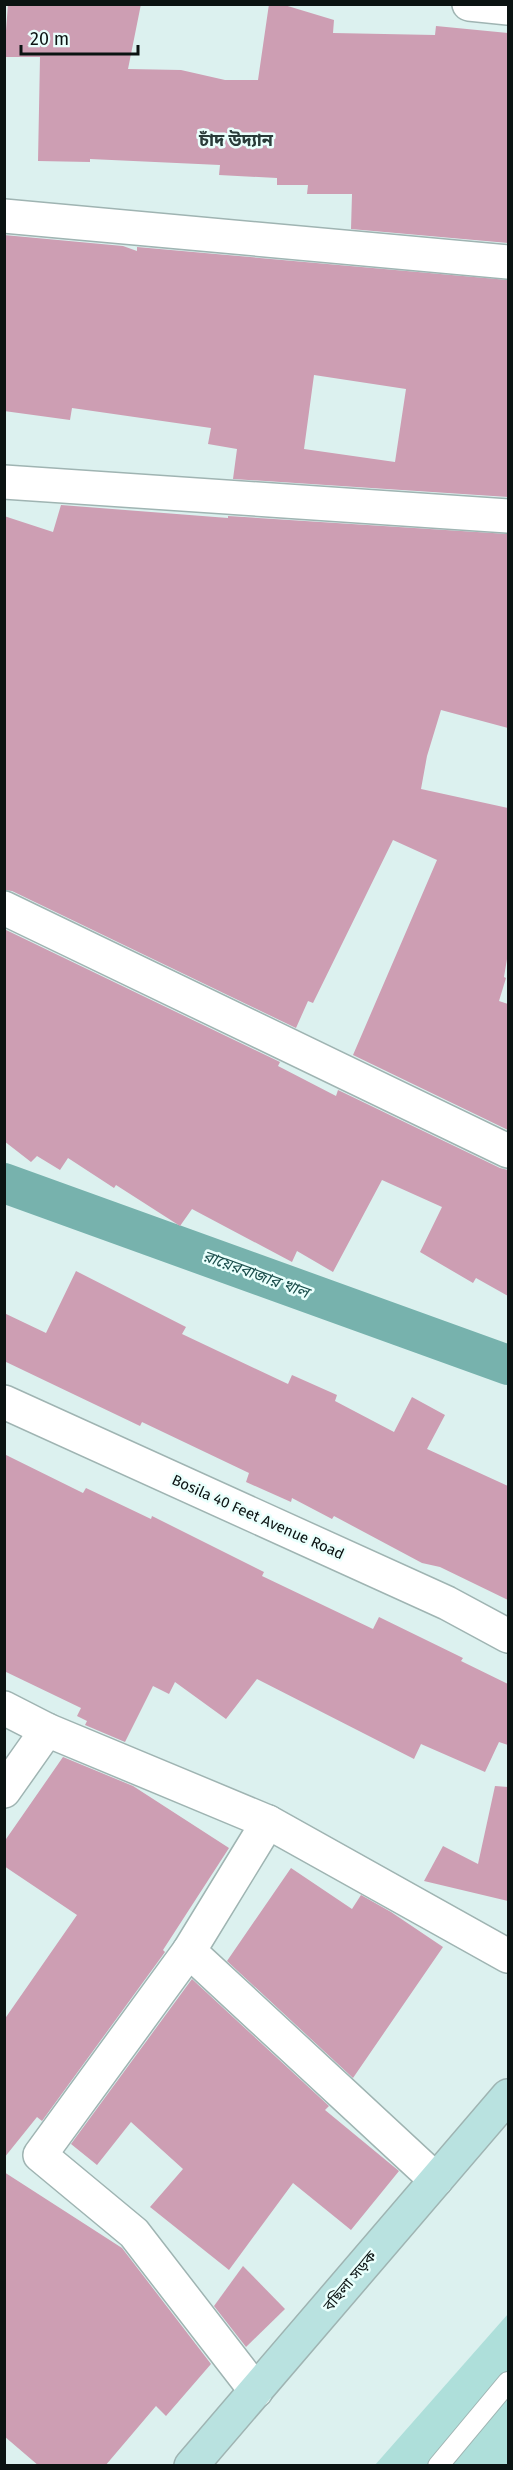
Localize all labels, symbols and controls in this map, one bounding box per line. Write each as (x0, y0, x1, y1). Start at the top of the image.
scale bar (21, 18, 138, 56)
text: 20 m (30, 28, 69, 50)
district label: চাঁদ উদ্যান (198, 129, 274, 151)
water label: রায়েরবাজার খাল (201, 1246, 315, 1303)
street label: Bosila 40 Feet Avenue Road (169, 1471, 347, 1563)
street label: বছিলা সড়ক (319, 2247, 381, 2316)

